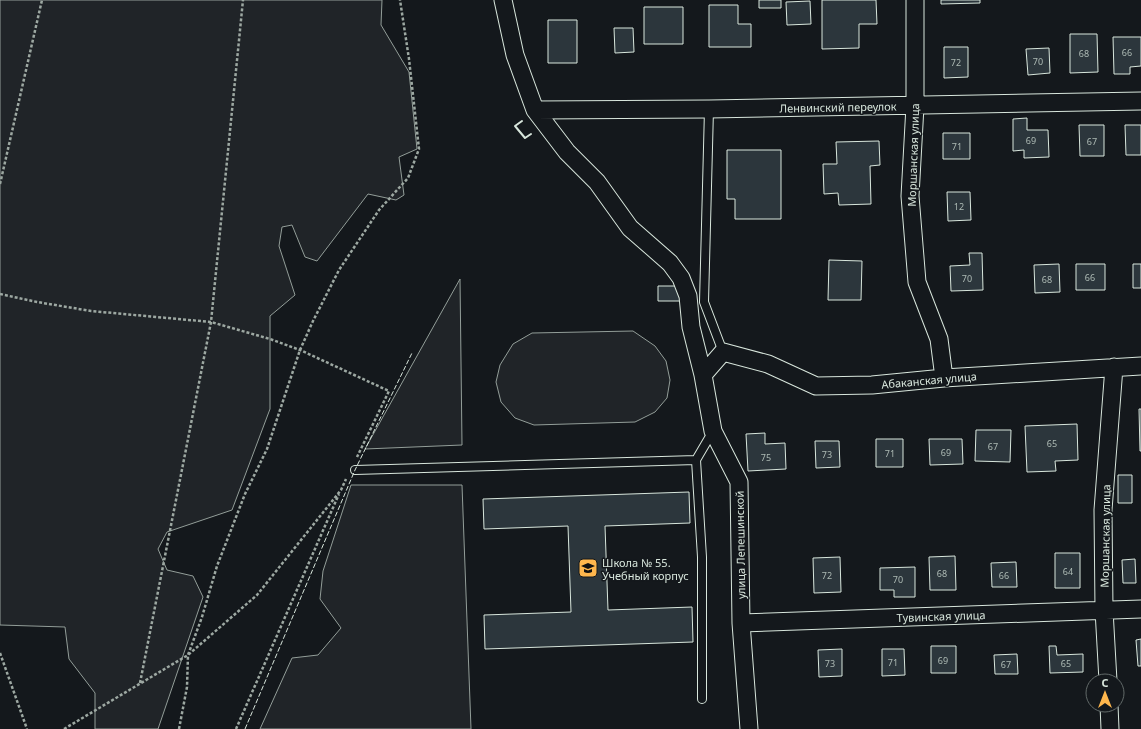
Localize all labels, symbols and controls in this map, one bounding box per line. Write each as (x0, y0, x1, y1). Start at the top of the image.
house number: 66 (1122, 46, 1132, 59)
house number: 68 (1079, 47, 1089, 60)
house number: 70 (1033, 55, 1043, 68)
house number: 72 (951, 56, 961, 69)
street label: Ленвинский переулок (779, 98, 897, 116)
street label: Моршанская улица (904, 103, 922, 207)
house number: 69 (1026, 134, 1036, 147)
house number: 67 (1087, 135, 1097, 148)
house number: 71 (952, 140, 962, 153)
house number: 12 (954, 200, 964, 213)
house number: 66 (1085, 271, 1095, 284)
house number: 70 (962, 272, 972, 285)
house number: 68 (1042, 273, 1052, 286)
street label: Абаканская улица (881, 368, 977, 392)
house number: 65 (1047, 437, 1057, 450)
house number: 67 (988, 440, 998, 453)
house number: 69 (941, 446, 951, 459)
house number: 71 (885, 447, 895, 460)
house number: 73 (822, 448, 832, 461)
house number: 75 (761, 451, 771, 464)
street label: Моршанская улица (1097, 484, 1113, 588)
street label: улица Лепешинской (732, 491, 748, 599)
place label: Школа № 55. Учебный корпус (602, 555, 689, 583)
school or university icon: Школа № 55. Учебный корпус (577, 557, 599, 579)
house number: 64 (1063, 565, 1073, 578)
house number: 68 (937, 567, 947, 580)
house number: 72 (822, 569, 832, 582)
house number: 66 (999, 569, 1009, 582)
house number: 70 (893, 573, 903, 586)
street label: Тувинская улица (896, 607, 986, 625)
house number: 69 (938, 654, 948, 667)
house number: 71 (888, 656, 898, 669)
house number: 73 (825, 657, 835, 670)
house number: 65 (1061, 657, 1071, 670)
house number: 67 (1001, 658, 1011, 671)
north arrow (1085, 673, 1125, 713)
text: С (1101, 675, 1109, 690)

